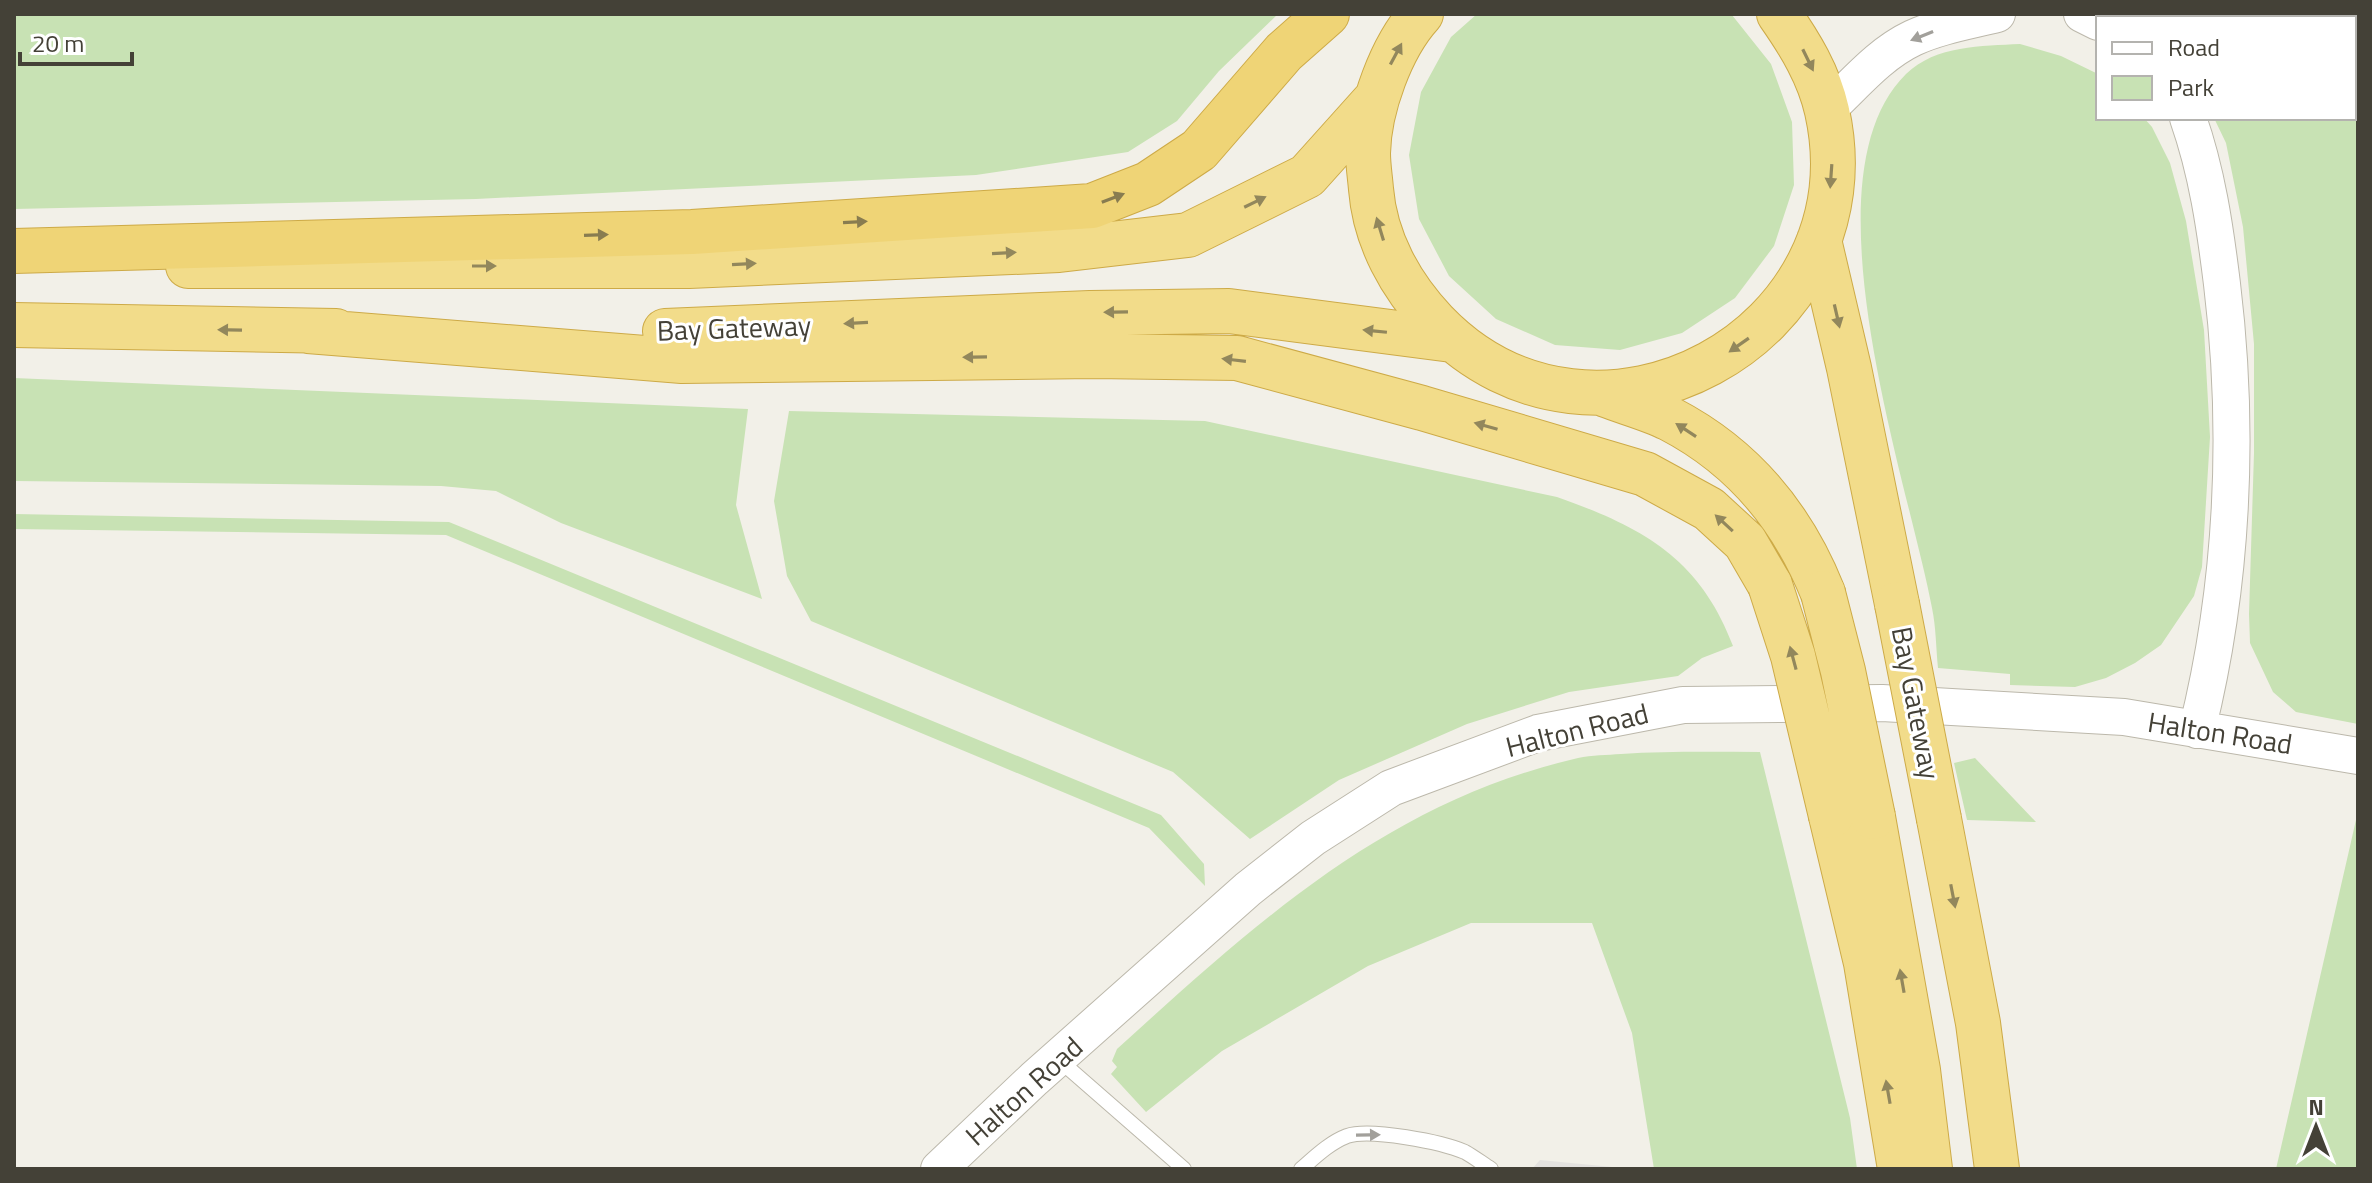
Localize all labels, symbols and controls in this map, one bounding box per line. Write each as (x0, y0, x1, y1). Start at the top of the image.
scale bar (20, 16, 132, 66)
legend (2096, 16, 2356, 120)
text: 20 m (32, 25, 84, 61)
one-way arrow (1910, 29, 1934, 42)
text: Road (2168, 29, 2220, 65)
one-way arrow (1388, 43, 1402, 65)
one-way arrow (1801, 48, 1815, 71)
text: Park (2168, 69, 2214, 105)
one-way arrow (1824, 163, 1837, 188)
one-way arrow (1101, 191, 1125, 204)
one-way arrow (1243, 195, 1266, 208)
one-way arrow (843, 215, 868, 228)
one-way arrow (1373, 217, 1386, 241)
one-way arrow (584, 228, 609, 241)
one-way arrow (992, 246, 1017, 259)
one-way arrow (732, 257, 757, 270)
one-way arrow (472, 260, 497, 272)
street label: Bay Gateway (656, 303, 812, 352)
one-way arrow (1831, 304, 1844, 329)
one-way arrow (1103, 306, 1128, 319)
one-way arrow (843, 317, 868, 330)
one-way arrow (217, 324, 242, 336)
one-way arrow (1362, 325, 1387, 338)
one-way arrow (1728, 337, 1750, 353)
one-way arrow (962, 351, 987, 363)
one-way arrow (1222, 353, 1247, 366)
one-way arrow (1473, 419, 1497, 432)
one-way arrow (1675, 423, 1697, 437)
one-way arrow (1715, 514, 1734, 532)
street label: Bay Gateway (1881, 623, 1952, 783)
one-way arrow (1787, 646, 1799, 671)
street label: Halton Road (1501, 691, 1653, 768)
street label: Halton Road (2145, 700, 2295, 765)
one-way arrow (1948, 883, 1960, 908)
one-way arrow (1896, 968, 1908, 993)
street label: Halton Road (955, 1026, 1092, 1155)
one-way arrow (1882, 1079, 1894, 1104)
north arrow (2276, 1087, 2356, 1167)
text: N (2308, 1090, 2324, 1124)
one-way arrow (1356, 1128, 1381, 1141)

